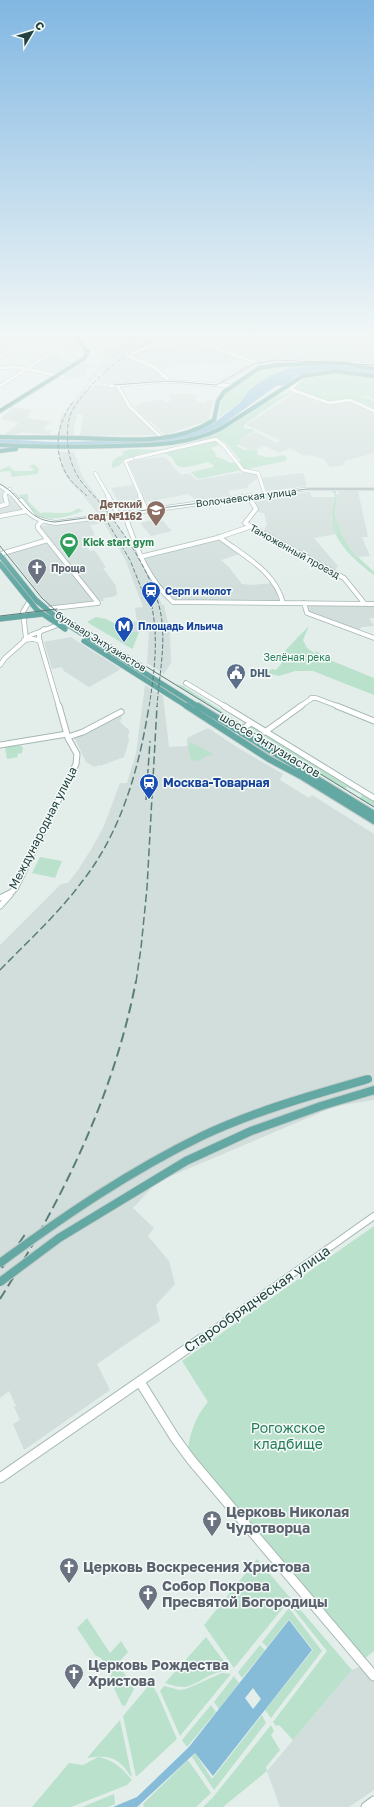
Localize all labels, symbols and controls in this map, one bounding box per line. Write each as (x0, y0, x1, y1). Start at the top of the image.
north arrow (12, 12, 52, 52)
text: С (33, 18, 48, 33)
street label: Волочаевская улица (195, 485, 297, 509)
place label: Детский сад №1162 (88, 498, 142, 522)
school or university icon: Детский сад №1162 (145, 499, 167, 527)
street label: Таможенный проезд (248, 521, 342, 581)
sports icon: Kick start gym (58, 531, 80, 559)
place label: Kick start gym (83, 536, 154, 548)
church icon: Проща (26, 557, 48, 585)
place label: Проща (51, 562, 86, 574)
station icon: Серп и молот (140, 580, 162, 608)
place label: Серп и молот (165, 585, 231, 597)
street label: бульвар Энтузиастов (54, 608, 149, 674)
metro station icon: Площадь Ильича (113, 615, 135, 643)
place label: Площадь Ильича (138, 620, 223, 632)
park label: Зелёная река (264, 651, 330, 663)
public building icon: DHL (225, 662, 247, 690)
place label: DHL (250, 667, 271, 679)
street label: шоссе Энтузиастов (217, 709, 323, 781)
street label: Международная улица (5, 764, 80, 892)
station icon: Москва-Товарная (138, 772, 160, 800)
place label: Москва-Товарная (163, 775, 270, 790)
street label: Старообрядческая улица (180, 1242, 333, 1356)
park label: Рогожское кладбище (251, 1419, 325, 1452)
place label: Церковь Николая Чудотворца (226, 1503, 349, 1536)
church icon: Церковь Николая Чудотворца (201, 1509, 223, 1537)
church icon: Церковь Воскресения Христова (58, 1556, 80, 1584)
place label: Церковь Воскресения Христова (83, 1558, 310, 1575)
place label: Собор Покрова Пресвятой Богородицы (162, 1577, 328, 1610)
church icon: Собор Покрова Пресвятой Богородицы (137, 1583, 159, 1611)
place label: Церковь Рождества Христова (88, 1656, 229, 1689)
church icon: Церковь Рождества Христова (63, 1662, 85, 1690)

